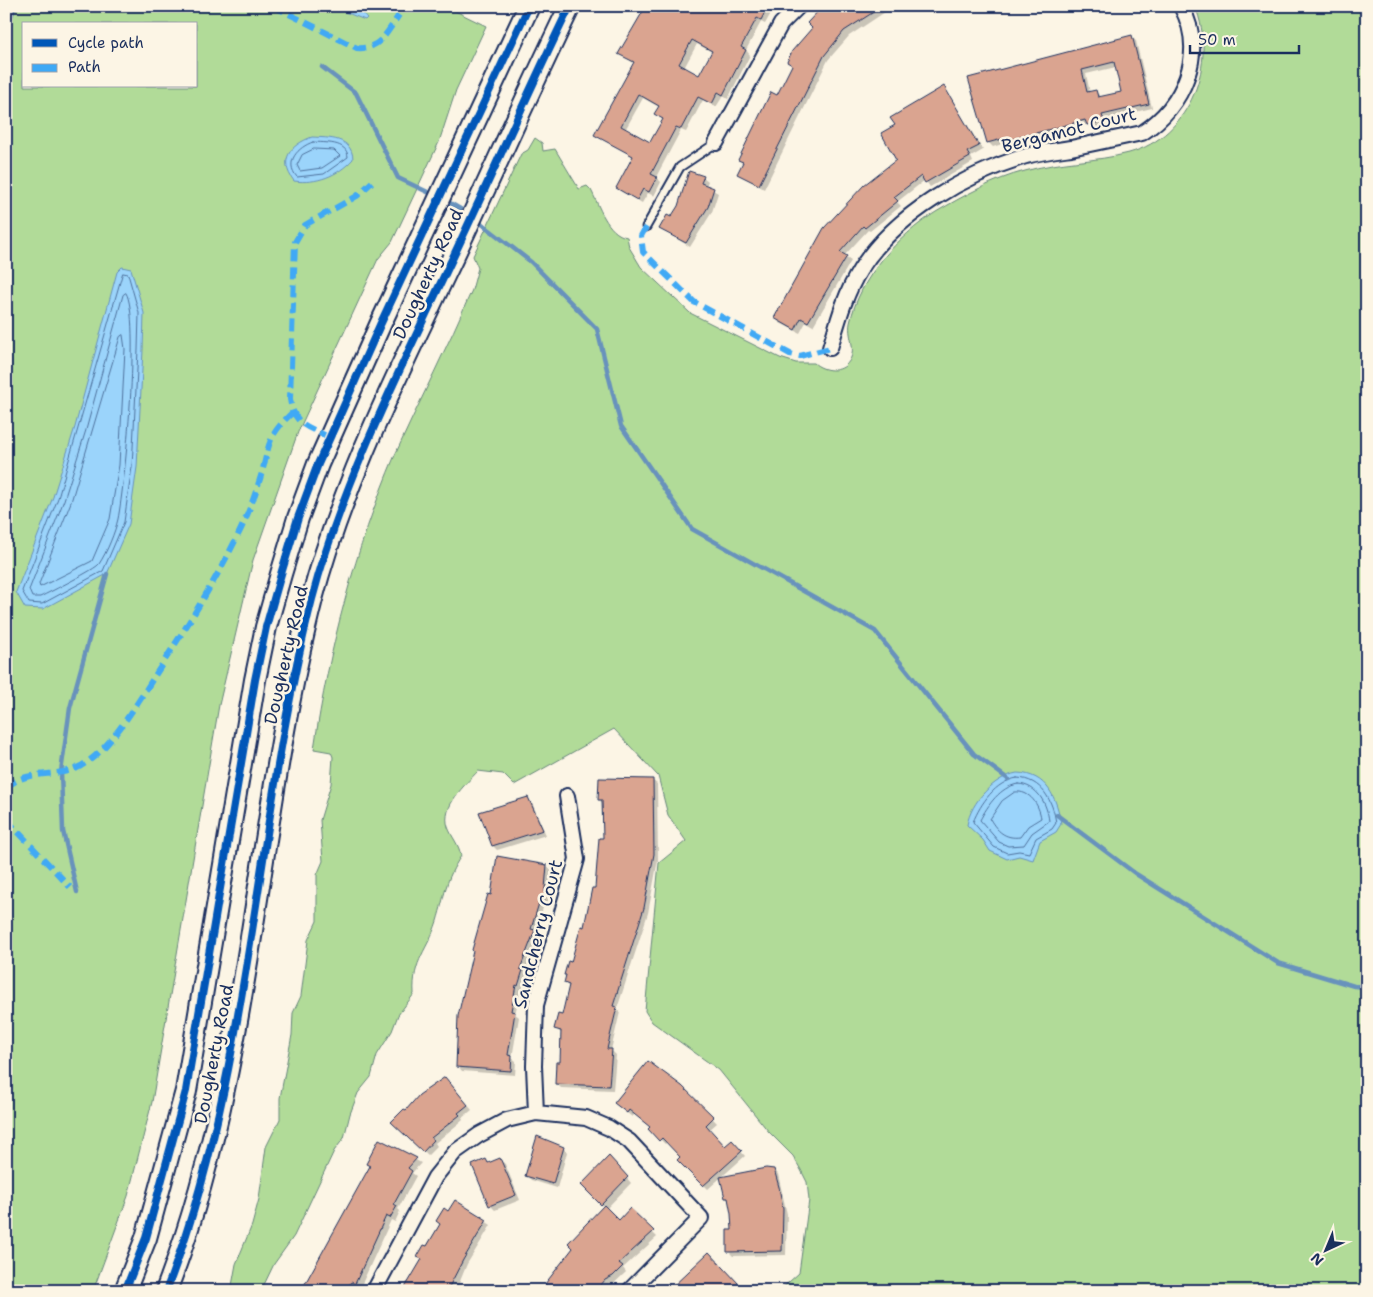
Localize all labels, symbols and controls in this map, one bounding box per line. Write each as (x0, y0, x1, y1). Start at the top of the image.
legend (22, 22, 198, 88)
scale bar (1190, 22, 1299, 54)
text: 50 m (1198, 30, 1236, 50)
text: Cycle path (68, 33, 144, 53)
text: Path (68, 57, 101, 77)
street label: Bergamot Court (999, 102, 1139, 158)
street label: Dougherty Road (387, 205, 469, 343)
street label: Dougherty Road (258, 583, 314, 727)
street label: Sandcherry Court (508, 857, 568, 1011)
street label: Dougherty Road (189, 982, 239, 1126)
north arrow (1300, 1224, 1350, 1274)
text: N (1307, 1249, 1327, 1270)

